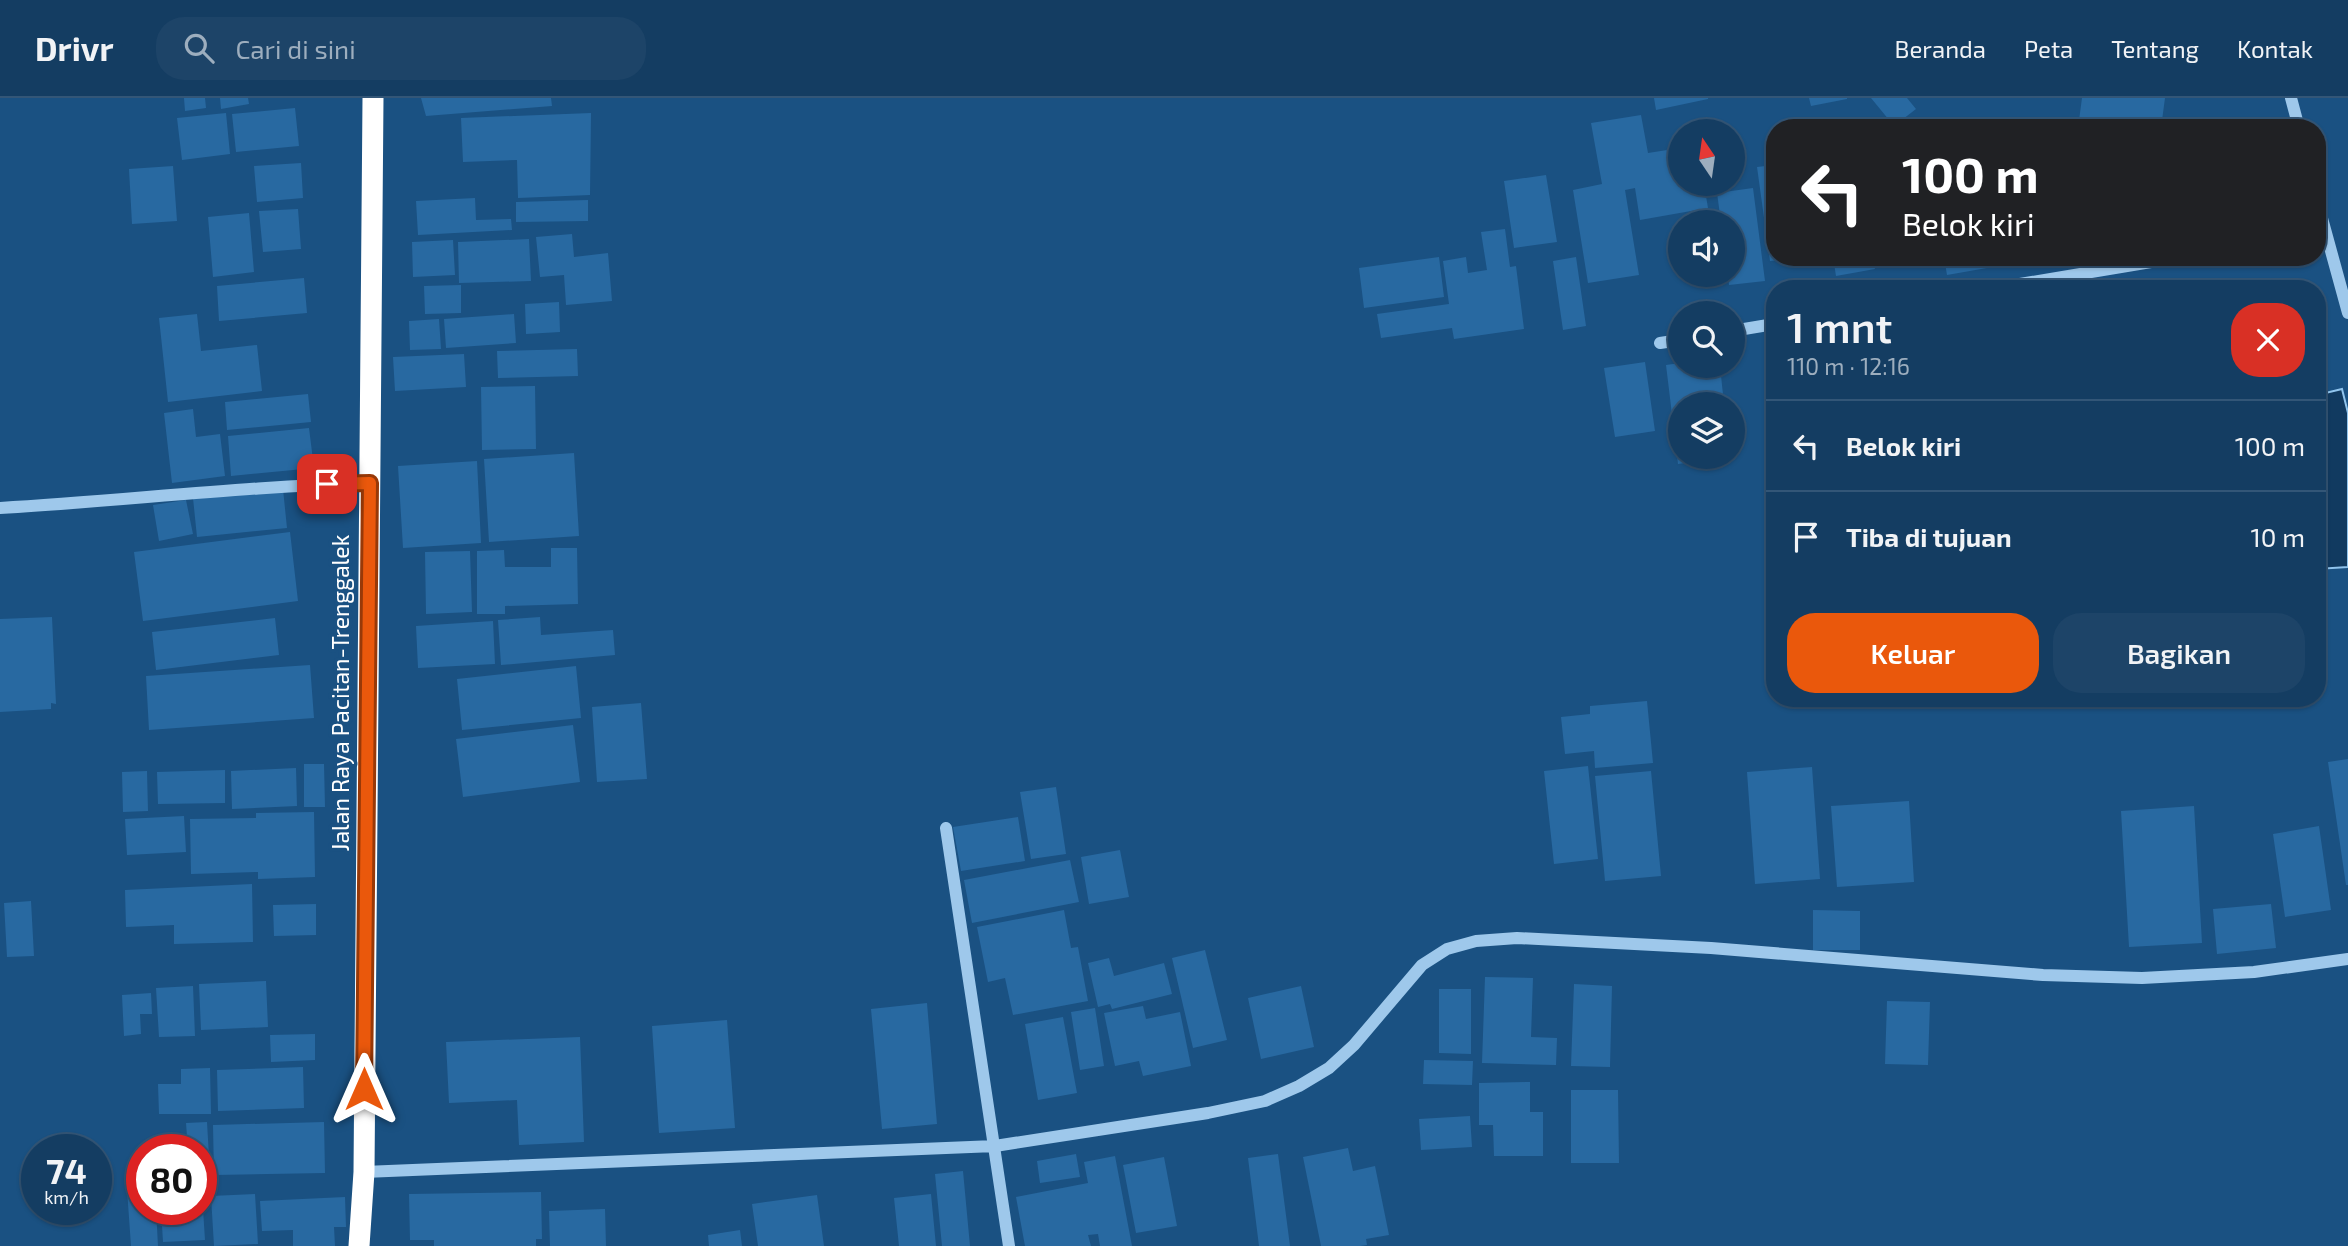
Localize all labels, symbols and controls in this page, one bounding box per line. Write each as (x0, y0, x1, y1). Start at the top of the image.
search box (156, 17, 646, 80)
text: Drivr (35, 28, 114, 68)
icon: search (180, 29, 218, 67)
text: Cari di sini (236, 33, 356, 64)
text: Beranda (1895, 34, 1986, 63)
text: Peta (2024, 34, 2073, 63)
text: Tentang (2111, 34, 2199, 63)
text: Kontak (2237, 34, 2313, 63)
north arrow (1668, 119, 1745, 196)
map controls (1668, 119, 1745, 469)
text: 100 m (1902, 144, 2039, 203)
icon: left (1787, 147, 1878, 238)
text: Belok kiri (1902, 204, 2035, 242)
button: sound (1668, 210, 1745, 287)
button: search (1668, 301, 1745, 378)
text: 1 mnt (1787, 301, 1892, 351)
button: close (2231, 303, 2305, 377)
text: 110 m · 12:16 (1787, 352, 1910, 380)
button: layers (1668, 392, 1745, 469)
icon: left (1787, 427, 1825, 465)
text: Belok kiri (1846, 430, 1961, 461)
text: 100 m (2235, 430, 2305, 461)
pin (297, 454, 357, 514)
icon: arrive (308, 465, 346, 503)
icon: arrive (1787, 518, 1825, 556)
text: Tiba di tujuan (1846, 521, 2012, 552)
text: 10 m (2250, 521, 2305, 552)
street label: Jalan Raya Pacitan-Trenggalek (326, 534, 354, 851)
button: Keluar (1787, 613, 2039, 693)
button: Bagikan (2053, 613, 2305, 693)
position arrow (327, 1052, 401, 1126)
speed limit sign: 80 (126, 1134, 217, 1225)
text: 74 (46, 1149, 87, 1191)
text: km/h (44, 1186, 89, 1208)

